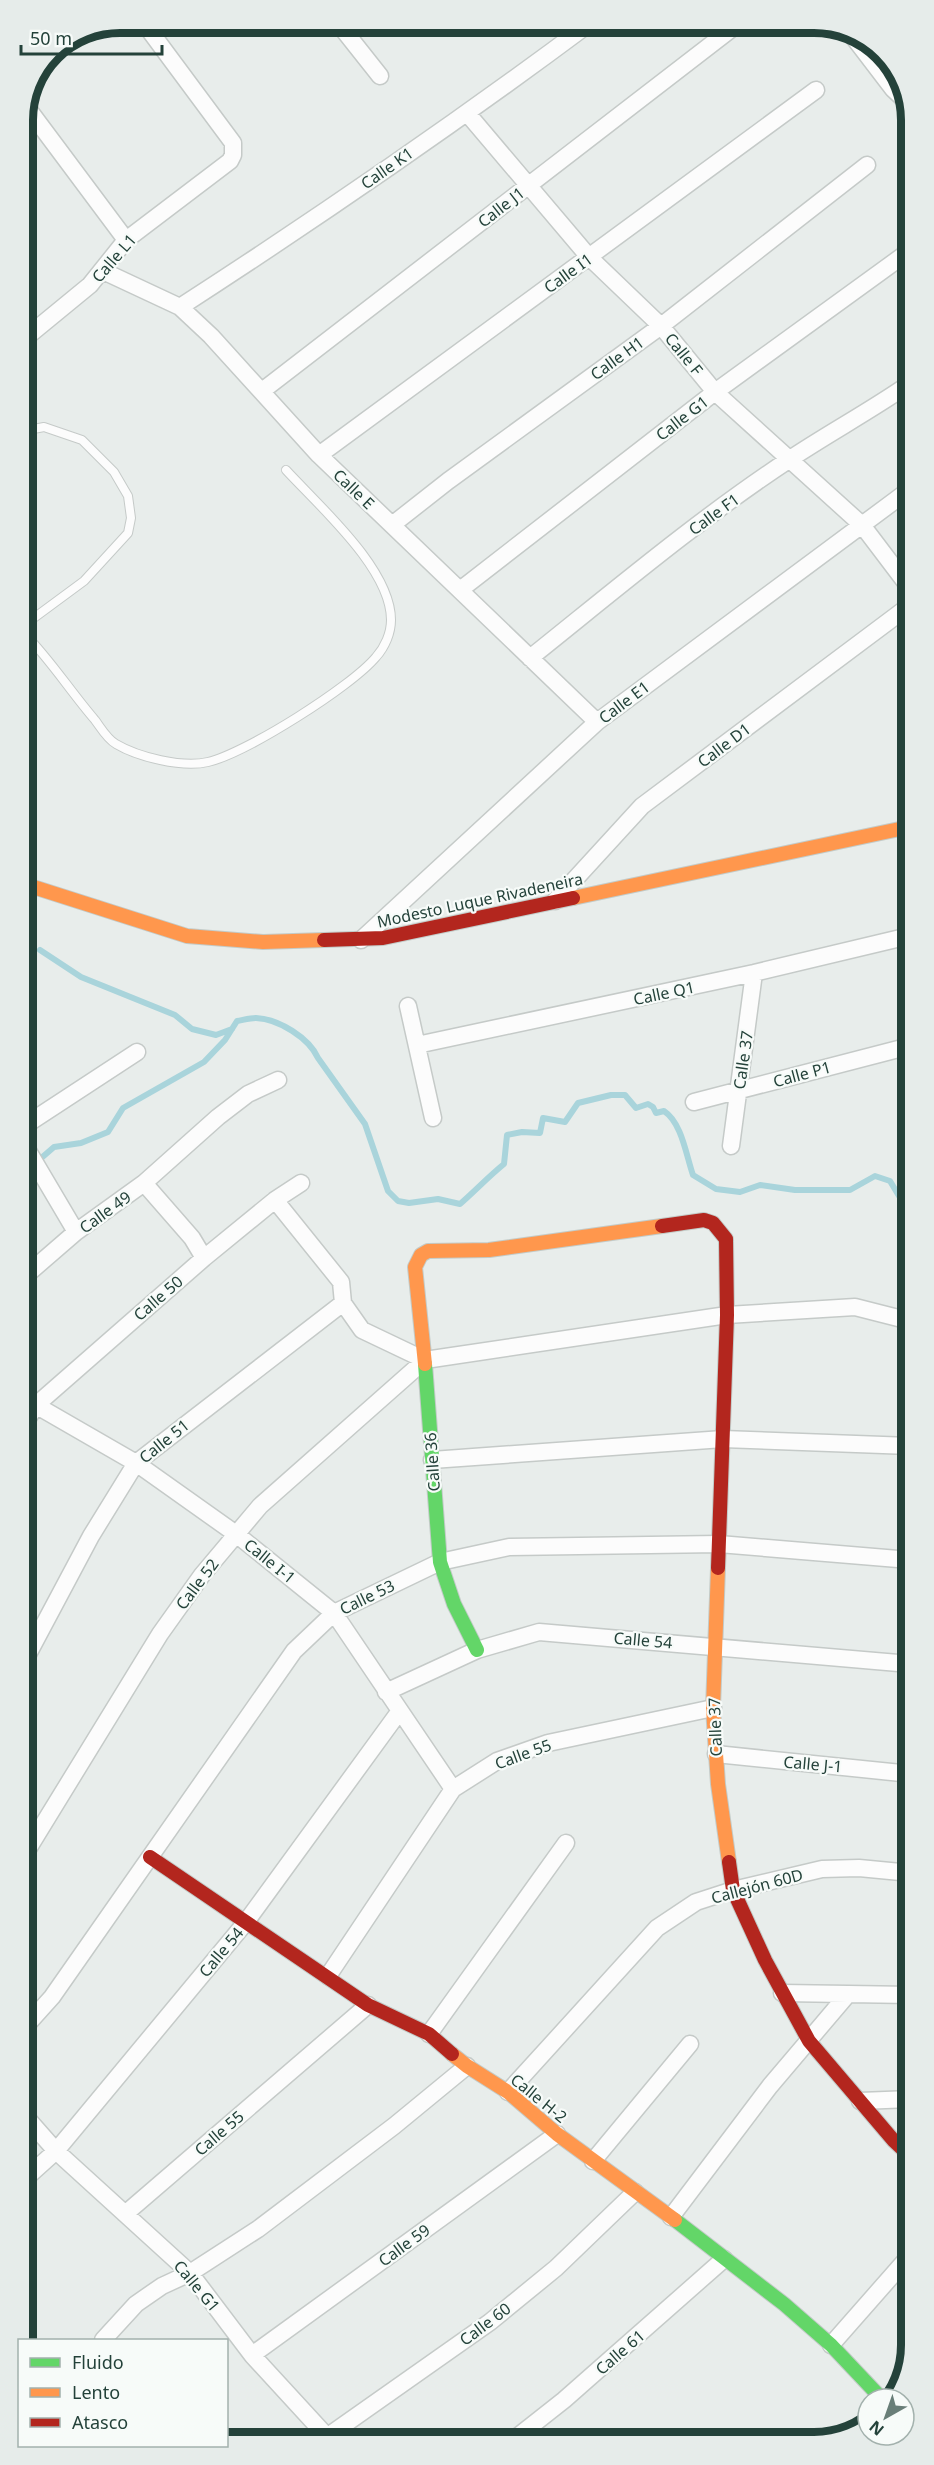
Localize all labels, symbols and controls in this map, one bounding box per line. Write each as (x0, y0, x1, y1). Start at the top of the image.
scale bar (21, 18, 162, 56)
text: 50 m (30, 26, 72, 50)
street label: Calle K1 (356, 142, 418, 194)
street label: Calle J1 (473, 182, 529, 232)
street label: Calle L1 (87, 229, 141, 287)
street label: Calle I1 (539, 248, 597, 298)
street label: Calle F (660, 328, 708, 380)
street label: Calle H1 (586, 331, 648, 385)
street label: Calle G1 (651, 390, 713, 446)
street label: Calle E (329, 464, 379, 514)
street label: Calle F1 (684, 488, 744, 540)
street label: Calle E1 (594, 676, 654, 728)
street label: Calle D1 (693, 718, 755, 772)
street label: Modesto Luque Rivadeneira (375, 867, 585, 933)
street label: Calle Q1 (631, 976, 697, 1010)
street label: Calle 37 (728, 1029, 758, 1091)
street label: Calle P1 (770, 1056, 834, 1092)
street label: Calle 49 (75, 1186, 135, 1238)
street label: Calle 50 (129, 1270, 187, 1326)
street label: Calle 51 (134, 1414, 194, 1468)
street label: Calle 36 (419, 1432, 445, 1492)
street label: Calle I-1 (240, 1533, 300, 1589)
street label: Calle 52 (171, 1554, 223, 1614)
street label: Calle 53 (336, 1574, 398, 1620)
street label: Calle 54 (613, 1626, 673, 1654)
street label: Calle 37 (703, 1697, 727, 1757)
street label: Calle 55 (492, 1734, 554, 1774)
street label: Calle J-1 (783, 1750, 843, 1778)
street label: Callejón 60D (709, 1863, 805, 1909)
street label: Calle 54 (194, 1922, 248, 1982)
street label: Calle H-2 (506, 2068, 572, 2128)
street label: Calle 55 (190, 2105, 248, 2161)
street label: Calle 59 (374, 2219, 434, 2271)
street label: Calle G1 (169, 2255, 225, 2317)
street label: Calle 60 (455, 2298, 515, 2350)
street label: Calle 61 (591, 2324, 649, 2380)
legend (18, 2339, 228, 2447)
text: Fluido (72, 2350, 124, 2374)
text: Lento (72, 2380, 120, 2404)
north arrow (856, 2387, 916, 2447)
text: Atasco (72, 2410, 128, 2434)
text: N (864, 2416, 888, 2441)

